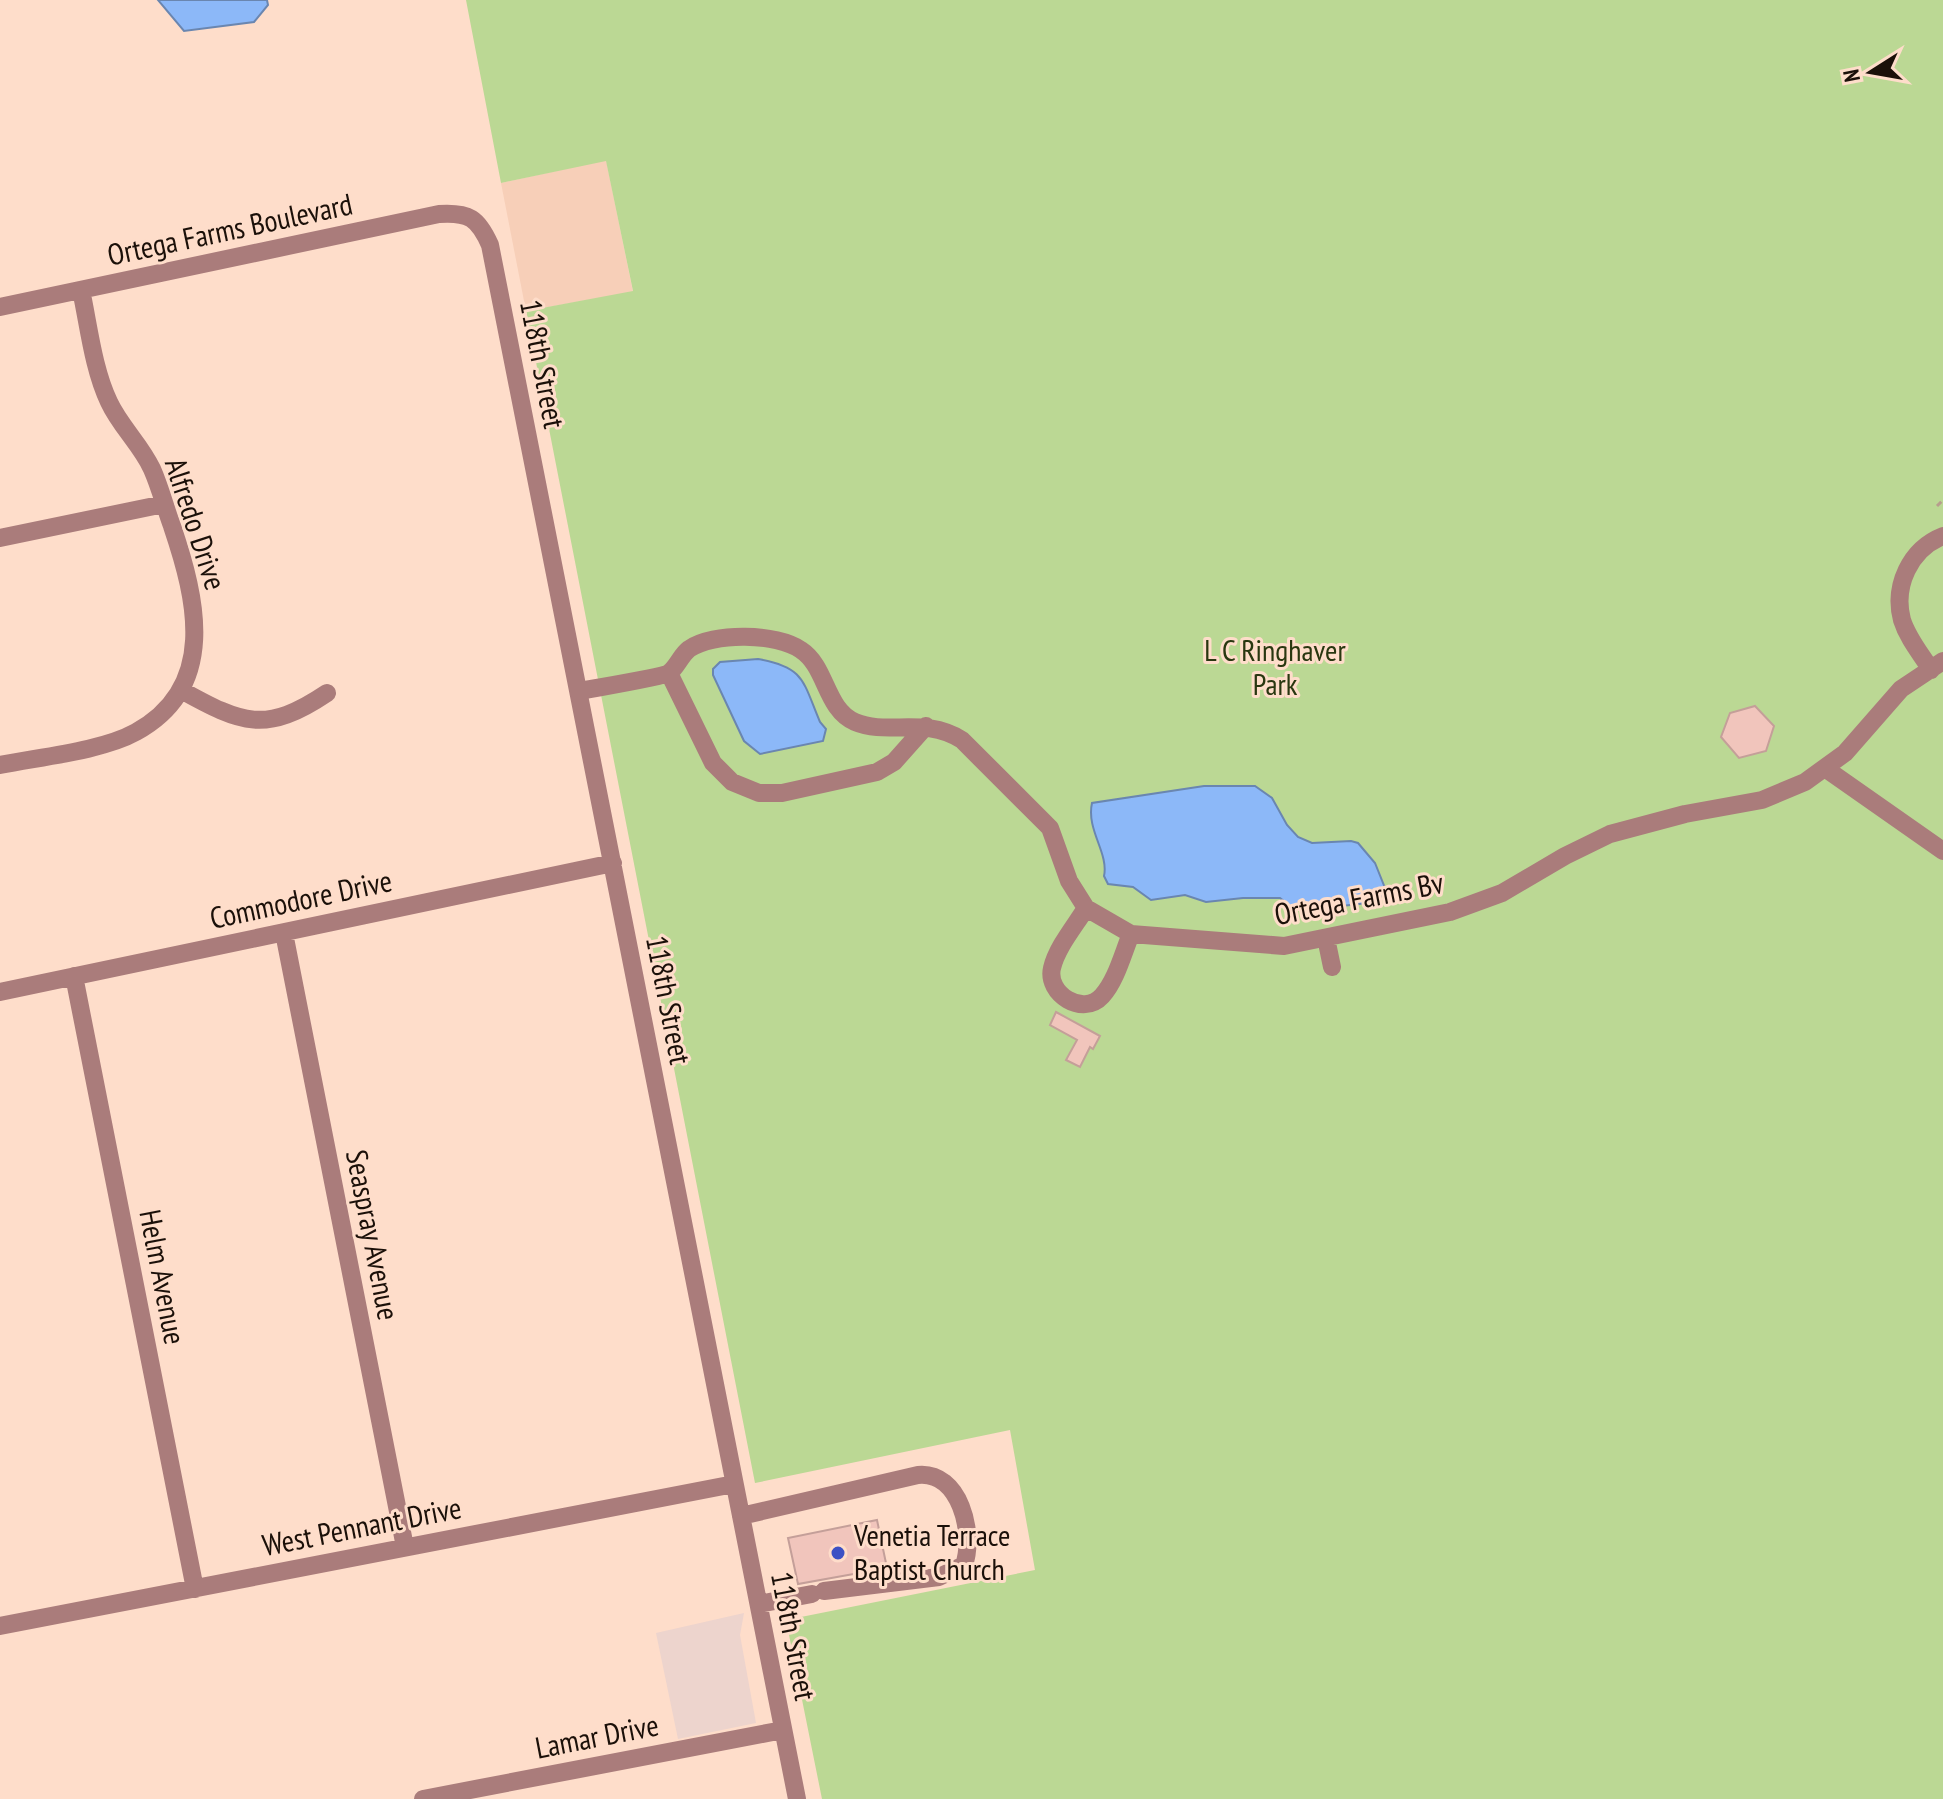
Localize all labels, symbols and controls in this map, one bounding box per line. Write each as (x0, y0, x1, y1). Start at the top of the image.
north arrow (1831, 32, 1911, 112)
text: N (1836, 67, 1866, 84)
street label: Ortega Farms Boulevard (104, 184, 356, 274)
street label: 118th Street (512, 296, 575, 432)
street label: Alfredo Drive (157, 453, 236, 594)
park label: L C Ringhaver Park (1204, 630, 1346, 703)
street label: Commodore Drive (206, 860, 395, 937)
street label: Ortega Farms Bv (1271, 862, 1447, 933)
street label: 118th Street (638, 932, 701, 1068)
street label: Seaspray Avenue (338, 1146, 409, 1323)
street label: Helm Avenue (131, 1206, 196, 1347)
street label: West Pennant Drive (259, 1487, 465, 1564)
place label: Venetia Terrace Baptist Church (853, 1515, 1010, 1588)
marker: Venetia Terrace Baptist Church (829, 1544, 847, 1562)
street label: 118th Street (763, 1568, 826, 1704)
street label: Lamar Drive (532, 1704, 662, 1767)

